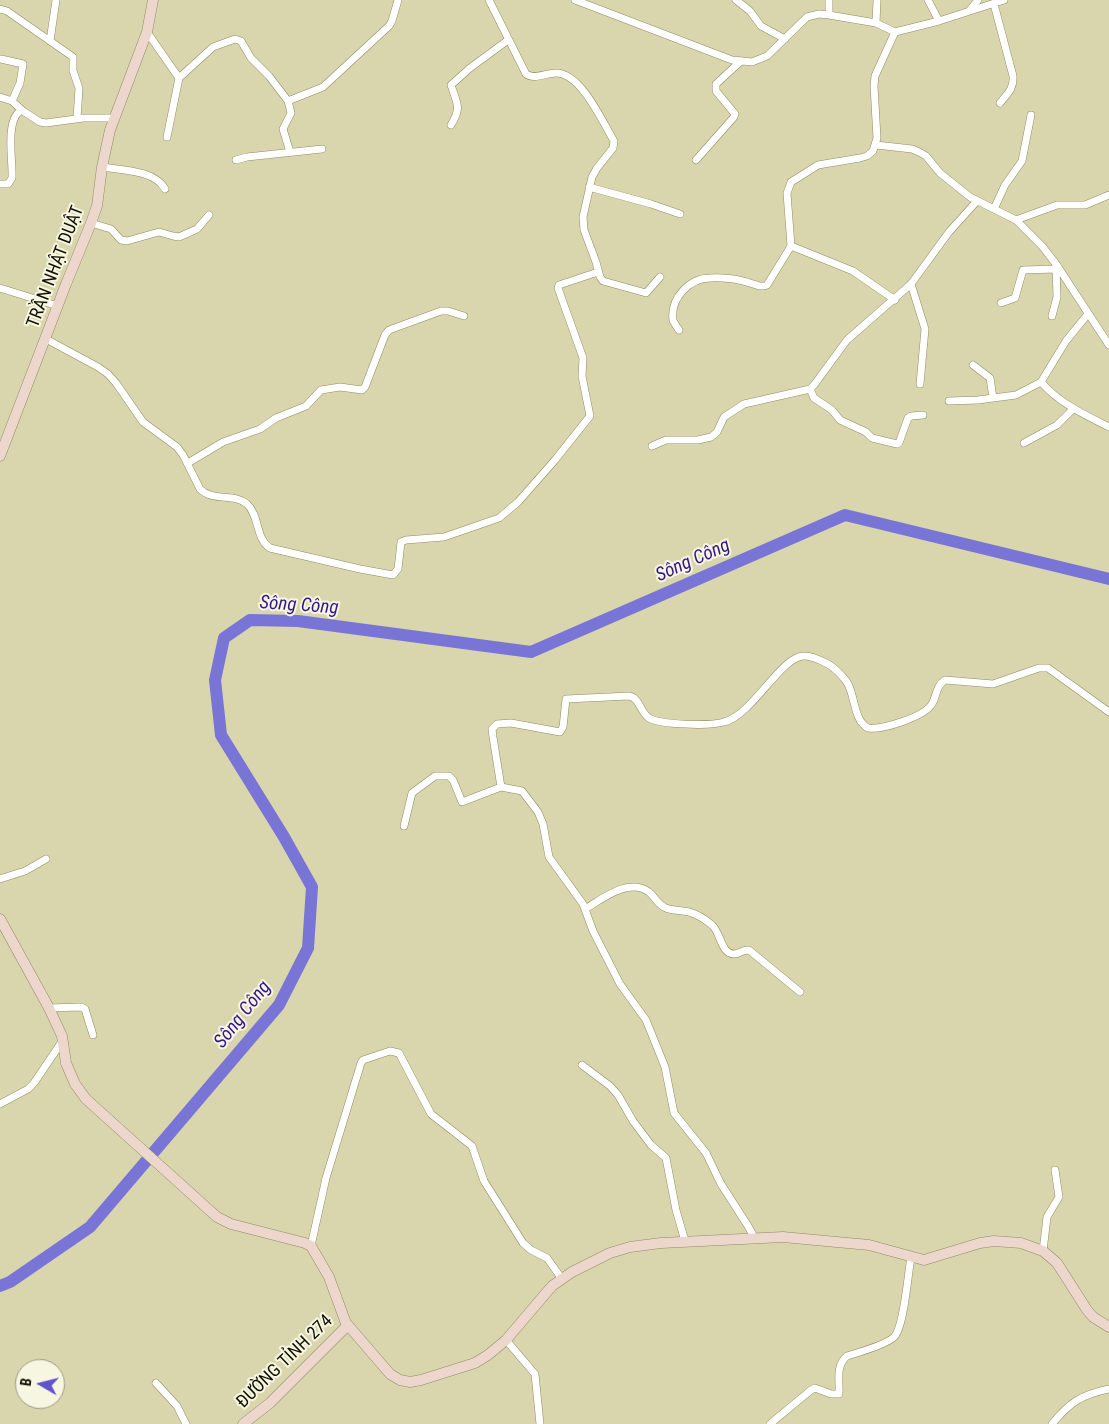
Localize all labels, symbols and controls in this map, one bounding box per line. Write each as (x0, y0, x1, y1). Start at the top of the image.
street label: TRẦN NHẬT DUẬT (23, 203, 89, 331)
water label: Sông Công (652, 535, 734, 587)
water label: Sông Công (259, 592, 339, 620)
water label: Sông Công (210, 977, 276, 1053)
street label: ĐƯỜNG TỈNH 274 (233, 1311, 337, 1413)
north arrow (15, 1359, 65, 1409)
text: B (18, 1377, 35, 1387)

